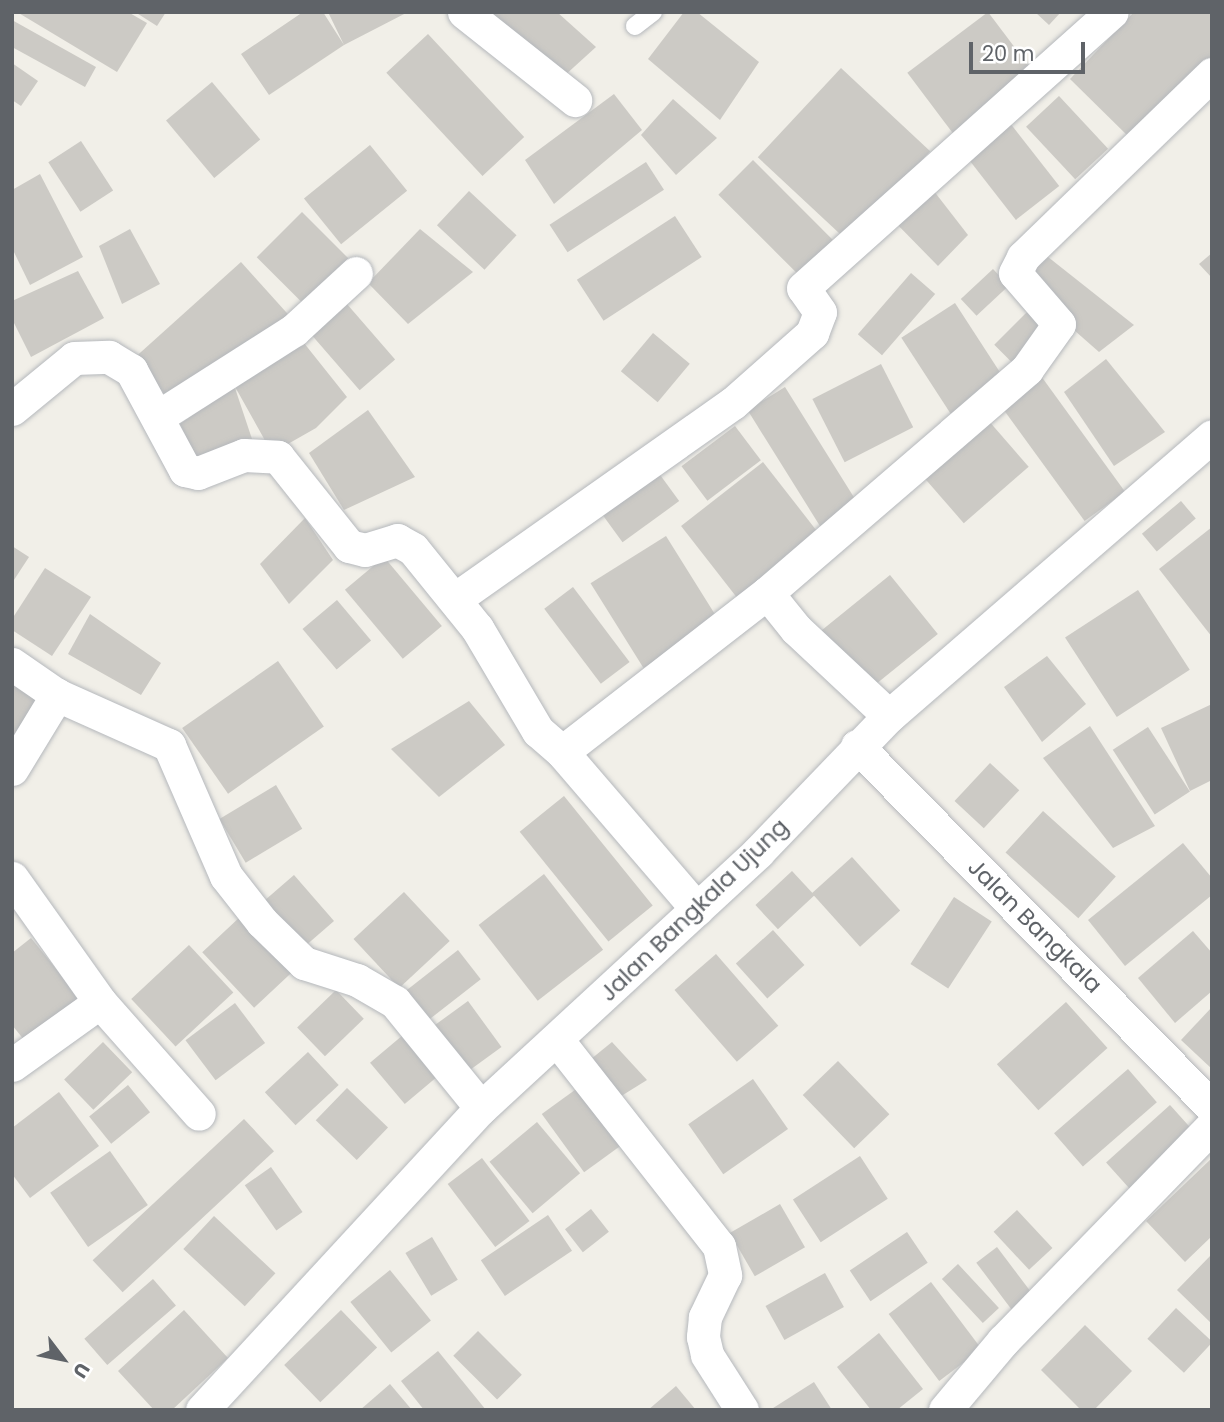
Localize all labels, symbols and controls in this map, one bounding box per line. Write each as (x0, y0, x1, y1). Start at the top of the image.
scale bar (972, 28, 1088, 72)
text: 20 m (982, 39, 1035, 68)
street label: Jalan Bangkala Ujung (594, 813, 794, 1007)
street label: Jalan Bangkala (962, 853, 1108, 999)
north arrow (28, 1324, 98, 1394)
text: U (66, 1358, 96, 1383)

